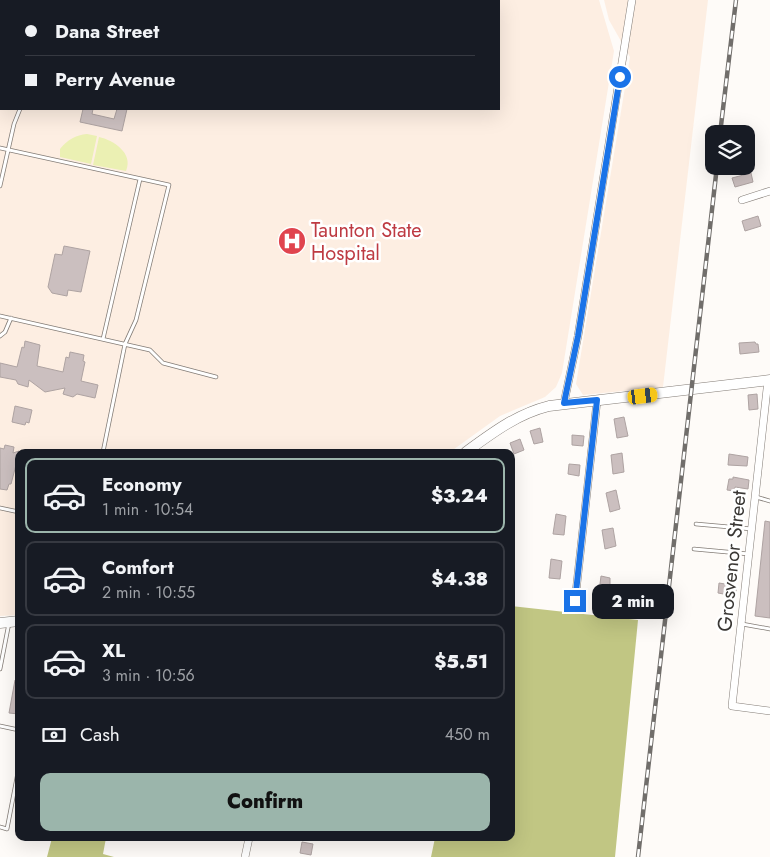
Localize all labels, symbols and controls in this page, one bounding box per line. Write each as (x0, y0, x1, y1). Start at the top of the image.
text: Dana Street (55, 18, 159, 45)
text: Perry Avenue (55, 66, 175, 93)
route start (609, 66, 631, 88)
map controls (705, 125, 755, 175)
button: layers (705, 125, 755, 175)
place label: Taunton State Hospital (311, 216, 422, 268)
hospital icon: Taunton State Hospital (277, 226, 307, 256)
car (627, 387, 658, 405)
text: Economy (102, 471, 182, 498)
icon: car (42, 473, 87, 518)
text: $3.24 (431, 482, 488, 509)
street label: Grosvenor Street (710, 489, 754, 633)
text: 1 min · 10:54 (102, 498, 193, 521)
text: Comfort (102, 554, 174, 581)
icon: car (42, 556, 87, 601)
text: $4.38 (431, 565, 488, 592)
text: 2 min · 10:55 (102, 581, 195, 604)
callout: 2 min (592, 584, 675, 618)
route end (564, 590, 586, 612)
text: 2 min (612, 590, 654, 613)
text: XL (102, 637, 125, 664)
icon: car (42, 639, 87, 684)
text: $5.51 (434, 648, 488, 675)
text: 3 min · 10:56 (102, 664, 195, 687)
icon: cash (40, 721, 68, 749)
text: Cash (80, 721, 120, 748)
text: 450 m (445, 723, 490, 746)
button: Confirm (40, 773, 490, 831)

